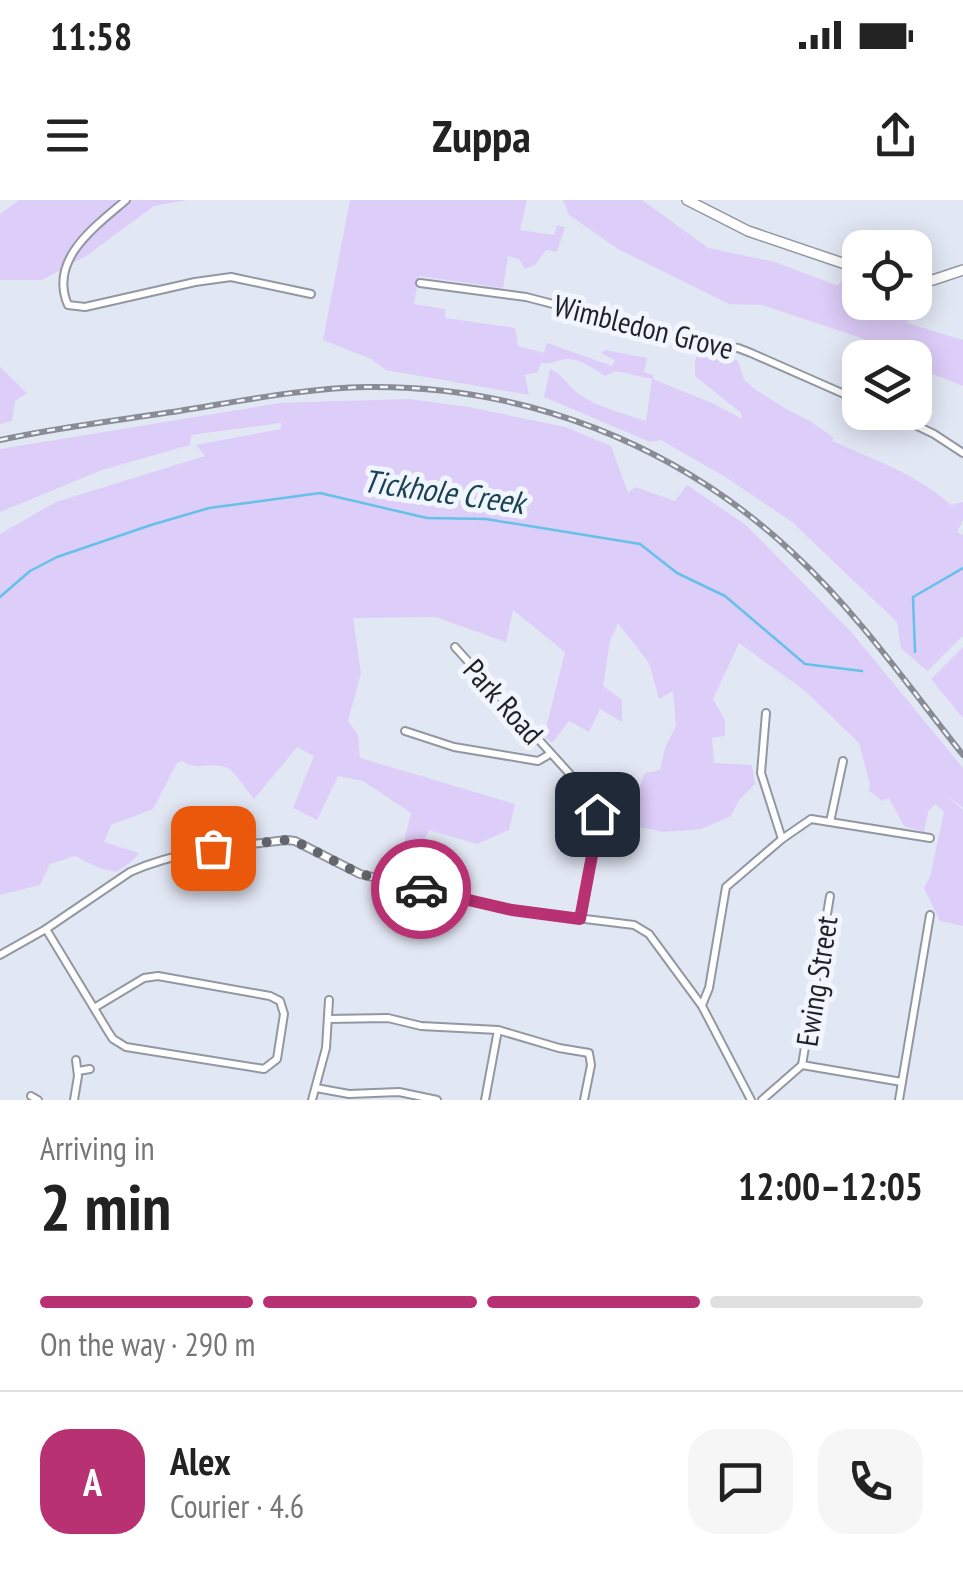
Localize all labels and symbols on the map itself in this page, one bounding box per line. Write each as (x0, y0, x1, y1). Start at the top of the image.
street label: Wimbledon Grove (550, 285, 738, 367)
water label: Tickhole Creek (361, 459, 531, 524)
street label: Park Road (456, 650, 552, 752)
pin (555, 772, 640, 857)
pin (171, 806, 256, 891)
courier (371, 839, 471, 939)
street label: Ewing Street (786, 912, 846, 1049)

